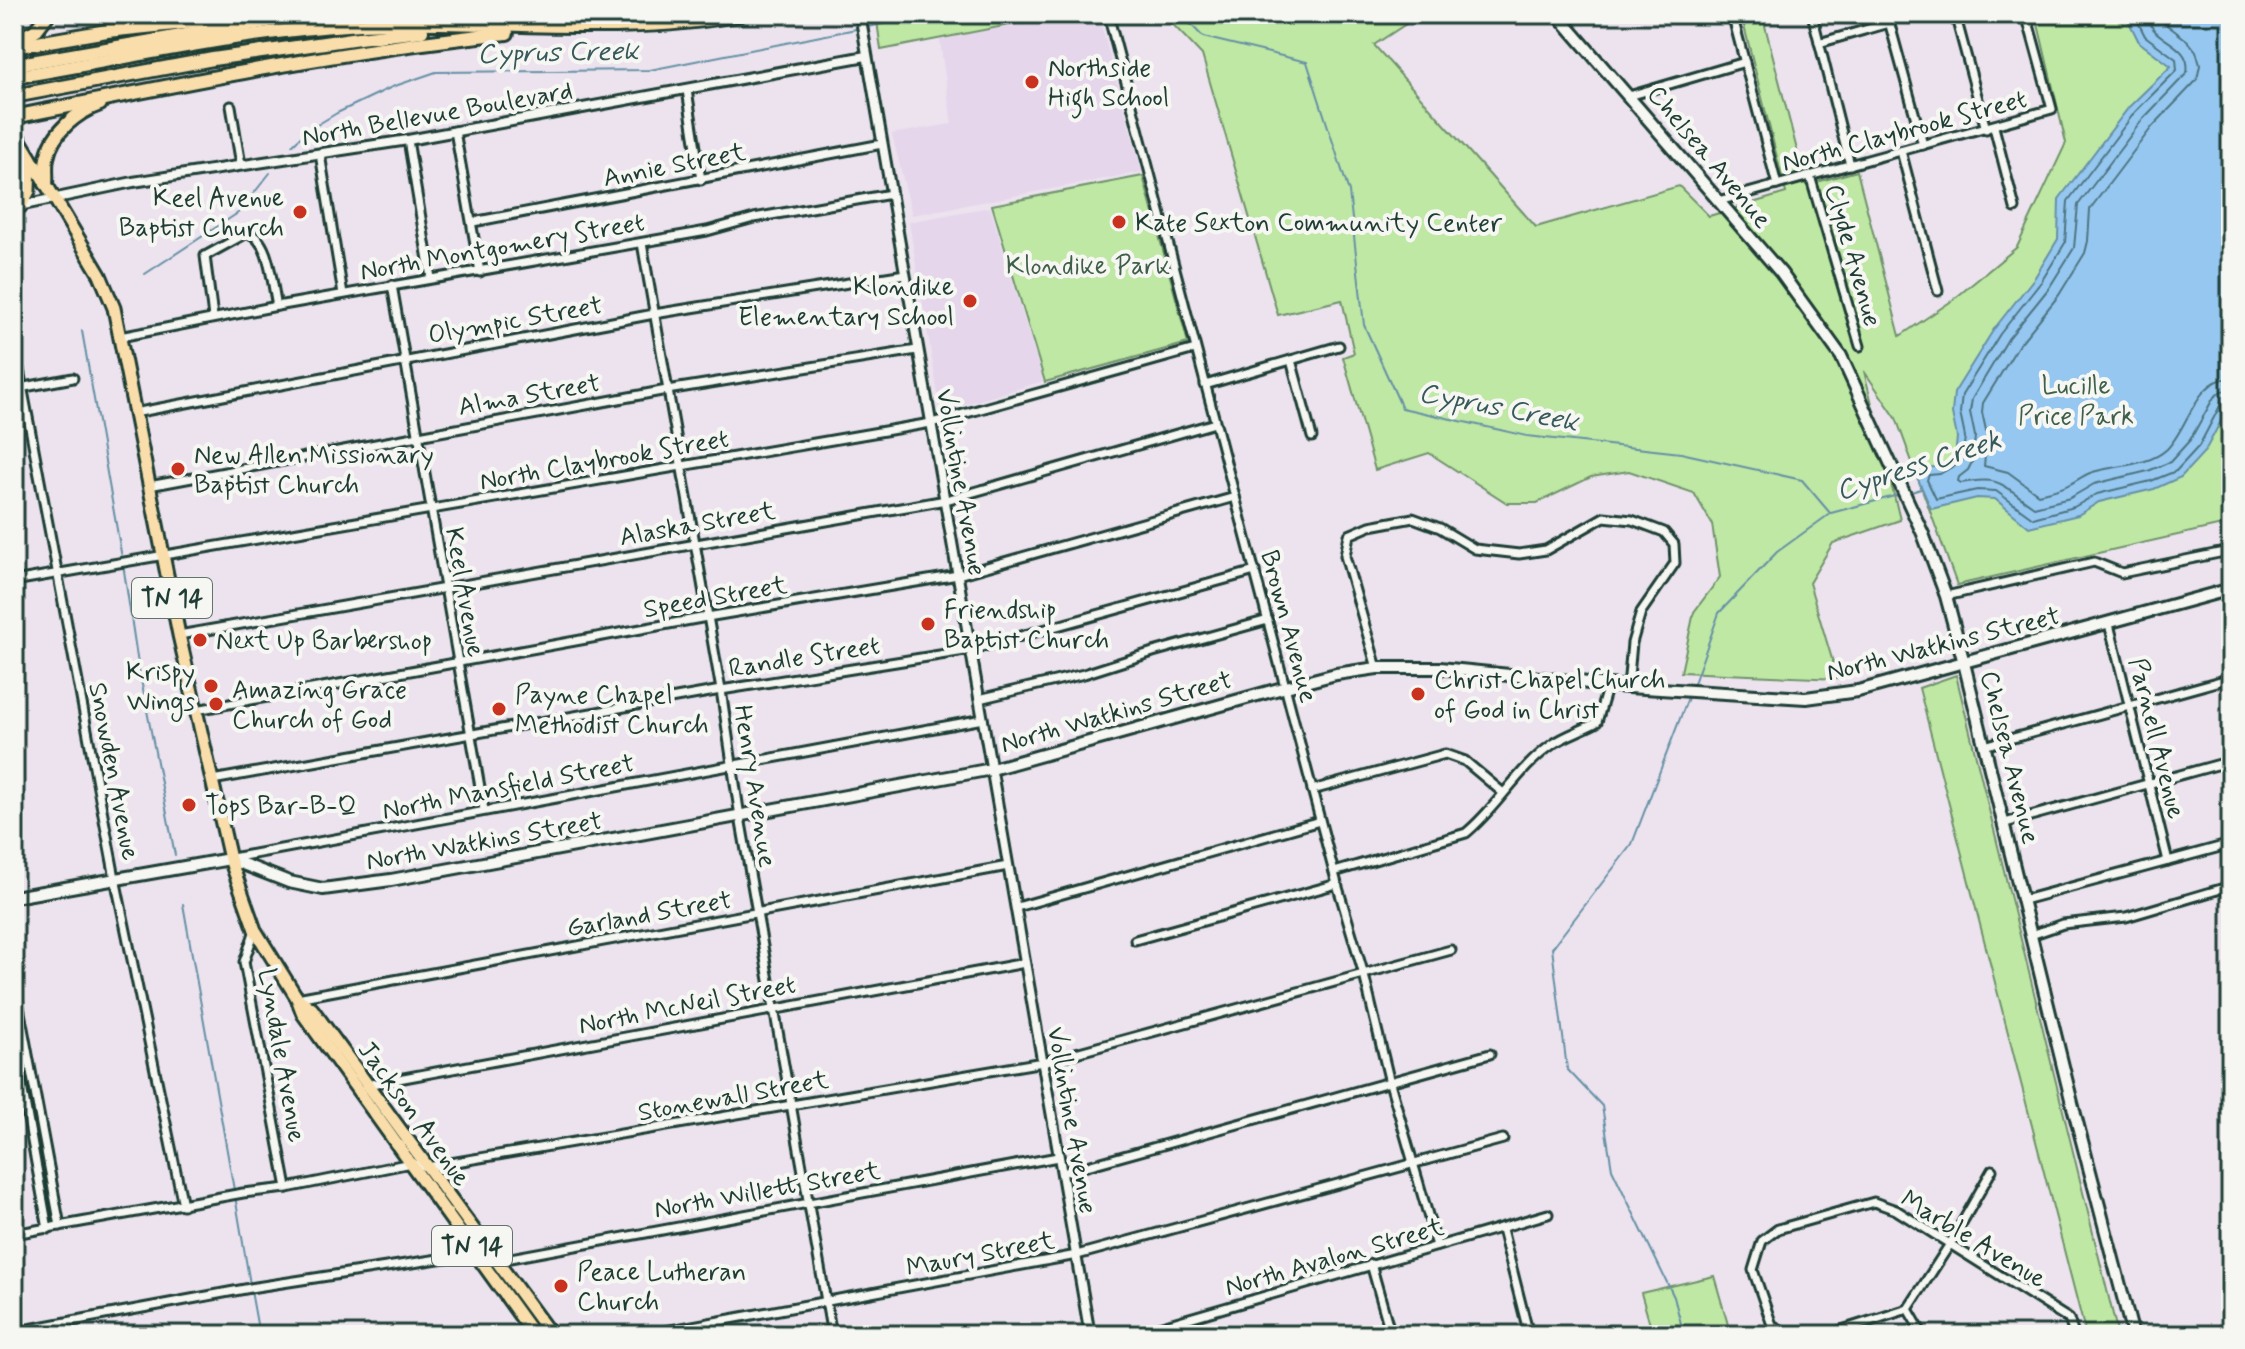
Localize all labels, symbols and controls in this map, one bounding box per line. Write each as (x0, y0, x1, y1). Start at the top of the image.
water label: Cyprus Creek (477, 34, 640, 73)
place label: Northside High School (1048, 52, 1169, 119)
marker: Northside High School (1023, 73, 1041, 91)
street label: North Bellevue Boulevard (299, 74, 575, 156)
street label: Chelsea Avenue (1638, 78, 1779, 236)
street label: North Claybrook Street (1778, 83, 2031, 181)
street label: Annie Street (600, 135, 749, 196)
street label: Clyde Avenue (1815, 180, 1889, 331)
place label: Keel Avenue Baptist Church (119, 182, 284, 246)
marker: Keel Avenue Baptist Church (291, 203, 309, 221)
street label: North Montgomery Street (357, 206, 647, 290)
place label: Kate Sexton Community Center (1135, 207, 1503, 241)
marker: Kate Sexton Community Center (1110, 213, 1128, 231)
park label: Klondike Park (1006, 250, 1170, 284)
place label: Klondike Elementary School (738, 271, 954, 335)
street label: Olympic Street (425, 289, 605, 353)
marker: Klondike Elementary School (961, 292, 979, 310)
street label: Alma Street (456, 367, 603, 425)
park label: Lucille Price Park (2018, 370, 2134, 434)
water label: Cyprus Creek (1416, 375, 1582, 442)
street label: Vollintine Avenue (927, 386, 993, 579)
street label: North Claybrook Street (477, 422, 732, 500)
water label: Cypress Creek (1832, 422, 2006, 510)
place label: New Allen Missionary Baptist Church (194, 439, 434, 503)
marker: New Allen Missionary Baptist Church (169, 460, 187, 478)
street label: Alaska Street (617, 495, 778, 555)
street label: Keel Avenue (436, 525, 492, 660)
street label: Brown Avenue (1251, 546, 1325, 707)
street label: Speed Street (641, 569, 790, 627)
road number: TN 14 (132, 578, 212, 618)
place label: Friendship Baptist Church (944, 594, 1109, 658)
street label: North Watkins Street (1823, 599, 2064, 690)
marker: Friendship Baptist Church (919, 615, 937, 633)
place label: Next Up Barbershop (216, 625, 432, 659)
street label: Randle Street (726, 629, 882, 687)
marker: Next Up Barbershop (191, 631, 209, 649)
street label: Parnell Avenue (2120, 654, 2193, 823)
place label: Krispy Wings (126, 656, 195, 722)
street label: North Watkins Street (997, 664, 1236, 762)
place label: Christ Chapel Church of God in Christ (1434, 664, 1666, 728)
street label: Chelsea Avenue (1971, 667, 2047, 848)
place label: Amazing Grace Church of God (232, 674, 407, 738)
marker: Krispy Wings (202, 677, 220, 695)
place label: Payne Chapel Methodist Church (515, 679, 709, 743)
street label: Snowden Avenue (79, 680, 147, 863)
marker: Christ Chapel Church of God in Christ (1409, 685, 1427, 703)
marker: Amazing Grace Church of God (207, 695, 225, 713)
marker: Payne Chapel Methodist Church (490, 700, 508, 718)
street label: Henry Avenue (724, 703, 784, 870)
street label: North Mansfield Street (379, 747, 637, 829)
place label: Tops Bar-B-Q (205, 790, 357, 824)
marker: Tops Bar-B-Q (180, 796, 198, 814)
street label: North Watkins Street (363, 804, 605, 880)
street label: Garland Street (564, 884, 735, 946)
street label: Lyndale Avenue (249, 966, 313, 1145)
street label: North McNeil Street (576, 968, 799, 1044)
street label: Vollintine Avenue (1038, 1024, 1104, 1217)
street label: Jackson Avenue (349, 1035, 478, 1194)
street label: Stonewall Street (635, 1063, 831, 1130)
street label: North Willett Street (652, 1154, 883, 1228)
street label: Marble Avenue (1894, 1183, 2052, 1297)
street label: North Avalon Street (1221, 1210, 1448, 1305)
street label: Maury Street (903, 1224, 1057, 1286)
road number: TN 14 (432, 1226, 512, 1266)
place label: Peace Lutheran Church (577, 1256, 746, 1320)
marker: Peace Lutheran Church (552, 1277, 570, 1295)

